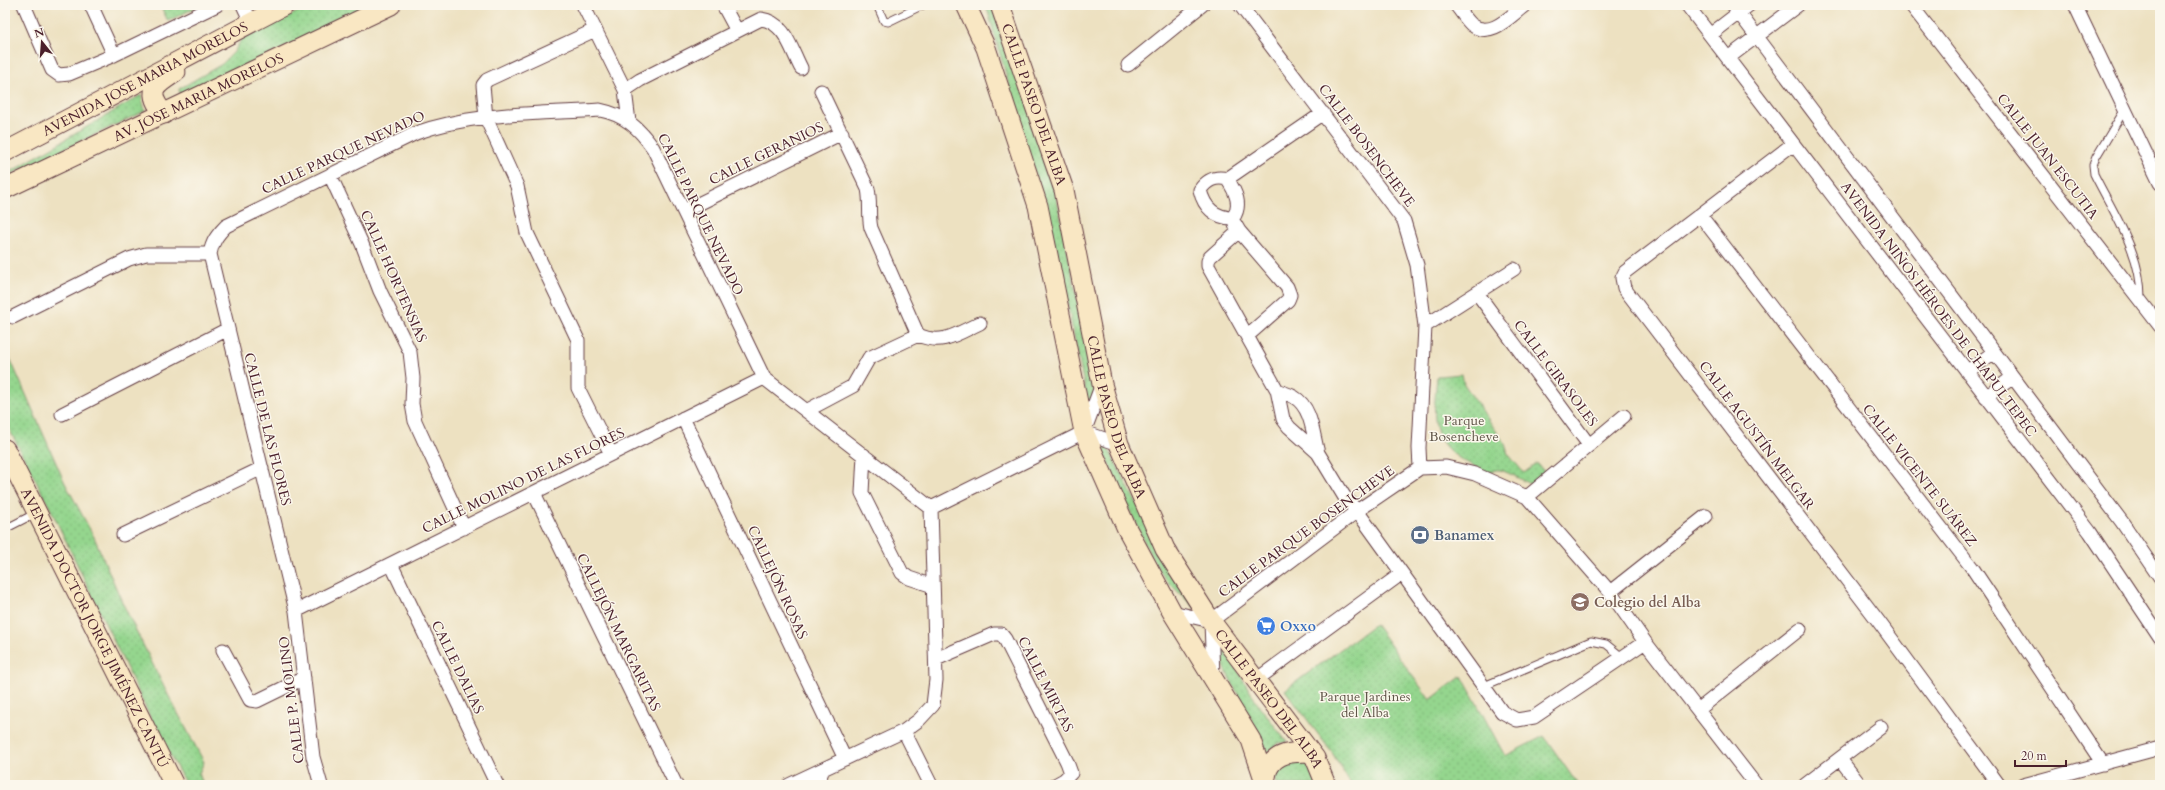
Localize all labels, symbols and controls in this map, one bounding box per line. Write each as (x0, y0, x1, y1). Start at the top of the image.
street label: AVENIDA JOSE MARIA MORELOS (40, 17, 250, 139)
street label: CALLE PASEO DEL ALBA (997, 21, 1071, 188)
north arrow (22, 22, 62, 62)
street label: AV. JOSE MARIA MORELOS (110, 49, 287, 146)
street label: CALLE BOSENCHEVE (1314, 80, 1419, 211)
street label: CALLE JUAN ESCUTIA (1993, 90, 2103, 223)
street label: CALLE PARQUE NEVADO (258, 106, 428, 199)
street label: CALLE GERANIOS (706, 117, 827, 189)
street label: CALLE PARQUE NEVADO (653, 130, 748, 298)
street label: AVENIDA NIÑOS HÉROES DE CHAPULTEPEC (1836, 178, 2041, 441)
street label: CALLE HORTENSIAS (356, 207, 431, 345)
street label: CALLE GIRASOLES (1509, 316, 1602, 430)
street label: CALLE PASEO DEL ALBA (1083, 334, 1151, 501)
street label: CALLE DE LAS FLORES (239, 351, 296, 508)
street label: CALLE AGUSTÍN MELGAR (1694, 357, 1819, 514)
street label: CALLE VICENTE SUÁREZ (1858, 400, 1981, 550)
park label: Parque Bosencheve (1429, 411, 1499, 446)
street label: CALLE MOLINO DE LAS FLORES (419, 423, 628, 538)
street label: CALLE PARQUE BOSENCHEVE (1215, 461, 1398, 602)
street label: AVENIDA DOCTOR JORGE JIMÉNEZ CANTÚ (16, 485, 173, 772)
street label: CALLEJÓN ROSAS (743, 522, 812, 642)
bank icon: Banamex (1409, 524, 1431, 546)
place label: Banamex (1434, 526, 1495, 545)
street label: CALLEJÓN MARGARITAS (572, 550, 665, 714)
school or university icon: Colegio del Alba (1569, 591, 1591, 613)
place label: Colegio del Alba (1594, 593, 1701, 612)
supermarket icon: Oxxo (1255, 615, 1277, 637)
street label: CALLE DALIAS (427, 617, 488, 717)
place label: Oxxo (1280, 617, 1316, 636)
street label: CALLE PASEO DEL ALBA (1210, 625, 1327, 771)
street label: CALLE MIRTAS (1013, 633, 1078, 735)
street label: CALLE P. MOLINO (274, 635, 309, 765)
park label: Parque Jardines del Alba (1319, 687, 1411, 722)
scale bar (2015, 742, 2066, 768)
text: 20 m (2021, 748, 2048, 764)

